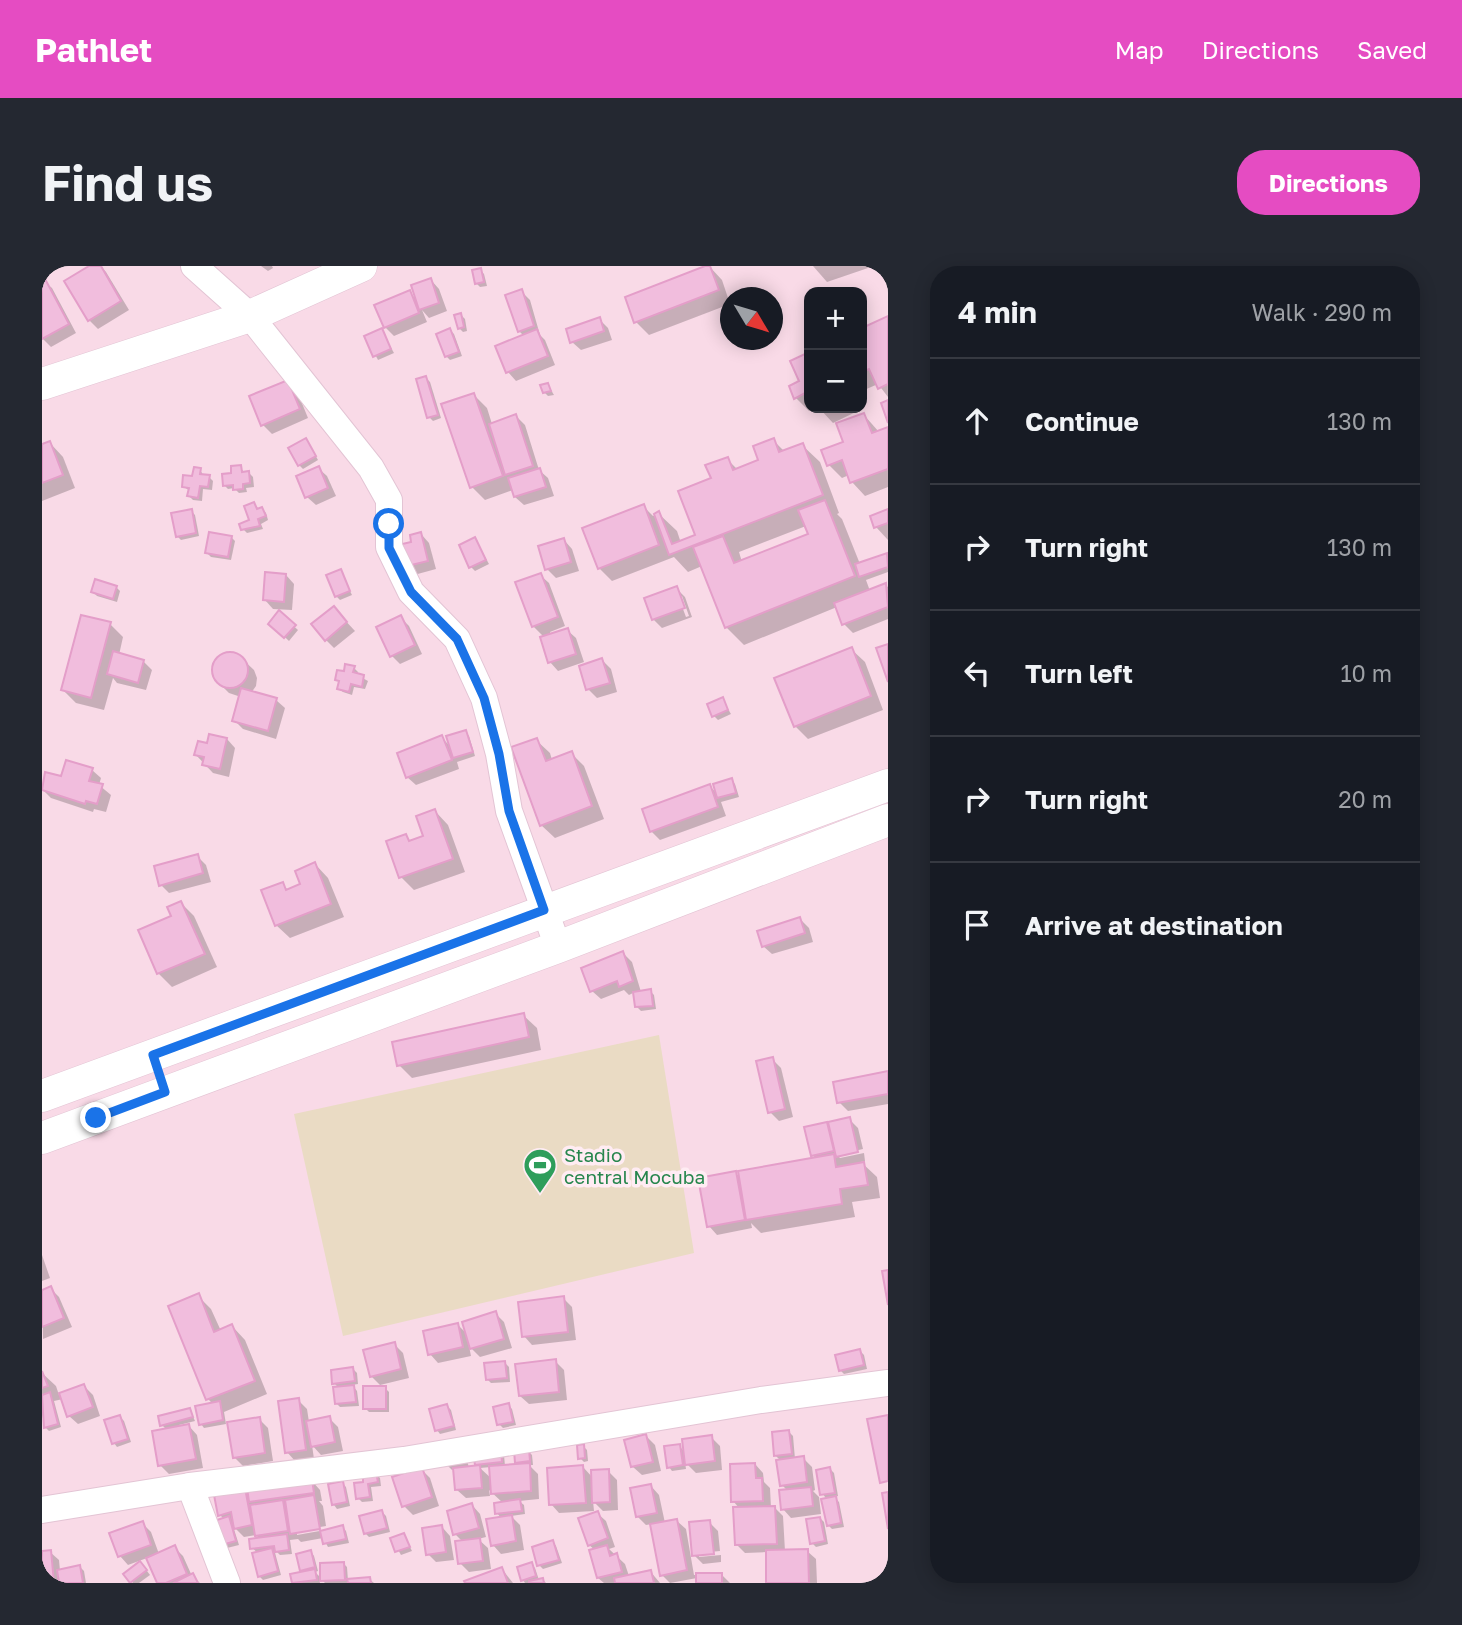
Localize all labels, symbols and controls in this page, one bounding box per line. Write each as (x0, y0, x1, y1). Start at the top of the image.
text: Pathlet (35, 30, 152, 69)
text: Map (1115, 35, 1164, 64)
text: Directions (1202, 35, 1319, 64)
text: Saved (1357, 35, 1427, 64)
button: Directions (1237, 150, 1420, 215)
text: Find us (42, 153, 213, 212)
north arrow (720, 287, 783, 350)
map controls (804, 287, 867, 413)
button: + (804, 287, 867, 350)
text: 4 min (958, 294, 1037, 330)
text: Walk · 290 m (1251, 298, 1392, 326)
button: − (804, 350, 867, 413)
icon: ahead (958, 402, 996, 440)
text: Continue (1025, 406, 1139, 437)
text: 130 m (1327, 407, 1392, 435)
route start (373, 508, 404, 539)
icon: right (958, 528, 996, 566)
text: Turn right (1025, 532, 1148, 563)
text: 130 m (1327, 533, 1392, 561)
icon: left (958, 654, 996, 692)
text: Turn left (1025, 658, 1133, 689)
text: 10 m (1340, 659, 1392, 687)
icon: right (958, 780, 996, 818)
text: Turn right (1025, 784, 1148, 815)
text: 20 m (1338, 785, 1392, 813)
icon: arrive (958, 906, 996, 944)
text: Arrive at destination (1025, 910, 1283, 941)
route end (80, 1102, 111, 1133)
place label: Stadio central Mocuba (564, 1143, 705, 1188)
sports icon: Stadio central Mocuba (521, 1146, 559, 1195)

